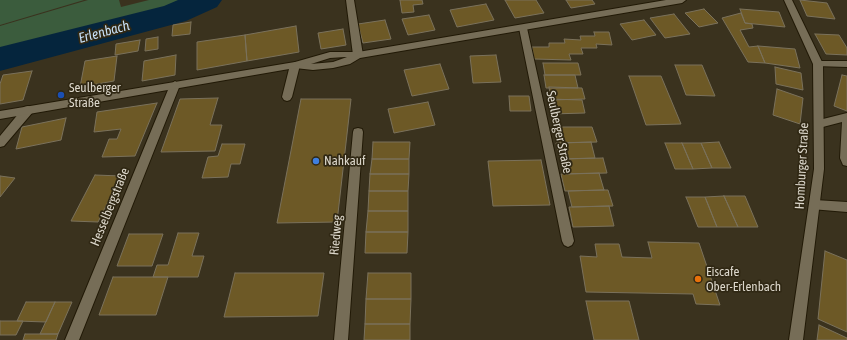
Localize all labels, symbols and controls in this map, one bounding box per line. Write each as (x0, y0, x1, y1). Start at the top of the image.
water label: Erlenbach (77, 17, 131, 47)
place label: Seulberger Straße (69, 80, 121, 111)
street label: Seulberger Straße (543, 89, 575, 175)
marker: Seulberger Straße (56, 90, 66, 100)
street label: Homburger Straße (792, 122, 812, 210)
place label: Nahkauf (324, 153, 366, 169)
marker: Nahkauf (311, 156, 321, 166)
street label: Hesselbergstraße (87, 166, 133, 248)
street label: Riedweg (326, 214, 346, 256)
place label: Eiscafe Ober-Erlenbach (706, 264, 781, 295)
marker: Eiscafe Ober-Erlenbach (693, 274, 703, 284)

